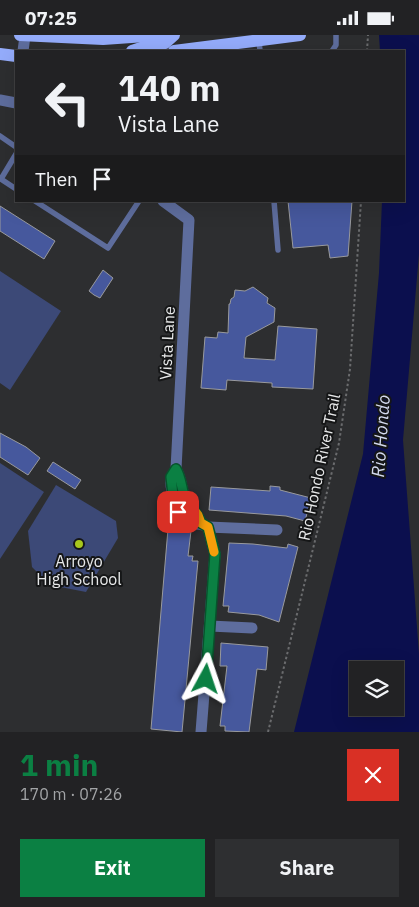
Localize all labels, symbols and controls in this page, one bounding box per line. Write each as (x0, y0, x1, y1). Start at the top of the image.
text: 07:25 (25, 6, 77, 30)
text: 140 m (118, 65, 221, 111)
icon: left (35, 70, 100, 135)
text: Vista Lane (118, 109, 219, 138)
icon: arrive (88, 165, 116, 193)
text: Then (35, 167, 78, 191)
street label: Vista Lane (155, 305, 179, 380)
street label: Rio Hondo River Trail (294, 392, 344, 542)
water label: Rio Hondo (366, 394, 395, 478)
pin (157, 491, 199, 533)
icon: arrive (164, 498, 192, 526)
marker: Arroyo High School (73, 538, 85, 550)
place label: Arroyo High School (36, 551, 122, 589)
position arrow (179, 652, 231, 704)
map controls (349, 661, 404, 716)
button: layers (349, 661, 404, 716)
text: 1 min (20, 745, 98, 784)
button: close (347, 749, 399, 801)
text: 170 m · 07:26 (20, 784, 122, 804)
button: Exit (20, 839, 205, 897)
button: Share (215, 839, 399, 897)

